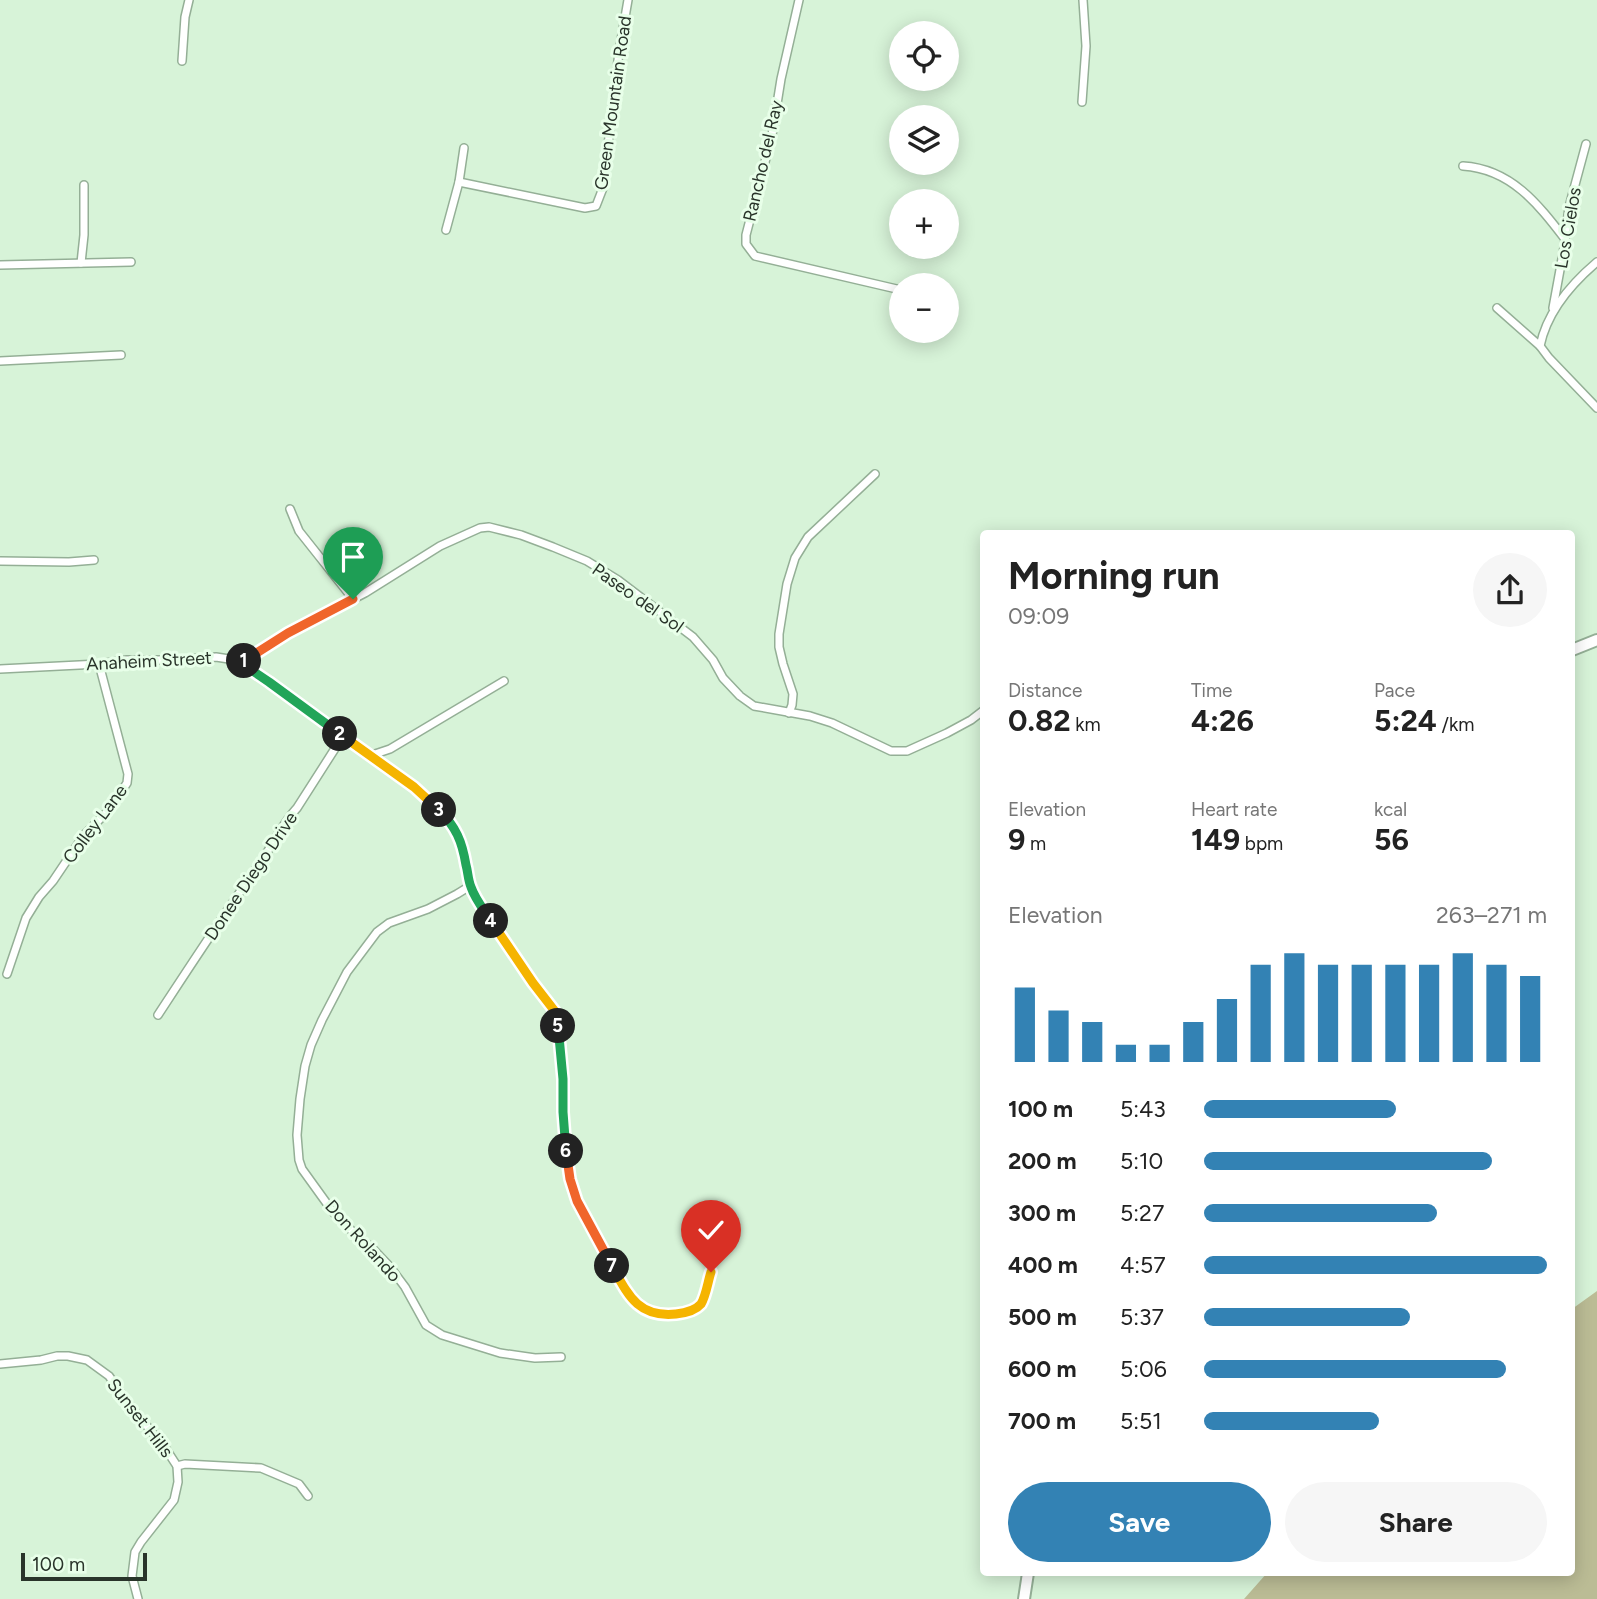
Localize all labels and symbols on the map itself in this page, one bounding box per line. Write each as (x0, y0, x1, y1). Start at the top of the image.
street label: Green Mountain Road (590, 14, 636, 192)
street label: Rancho del Ray (738, 98, 788, 224)
street label: Los Cielos (1550, 186, 1586, 270)
pin (323, 527, 383, 599)
street label: Paseo del Sol (588, 558, 688, 638)
pin: 1 (226, 644, 262, 678)
street label: Anaheim Street (86, 647, 212, 675)
pin: 2 (322, 716, 358, 752)
street label: Colley Lane (58, 780, 132, 868)
pin: 3 (422, 792, 457, 828)
street label: Donee Diego Drive (200, 807, 302, 945)
pin: 4 (474, 904, 508, 939)
pin: 5 (540, 1009, 576, 1044)
pin: 6 (548, 1134, 584, 1168)
street label: Don Rolando (320, 1195, 406, 1287)
pin (681, 1200, 741, 1272)
pin: 7 (594, 1248, 630, 1284)
street label: Sunset Hills (102, 1374, 178, 1462)
scale bar (21, 1550, 147, 1582)

